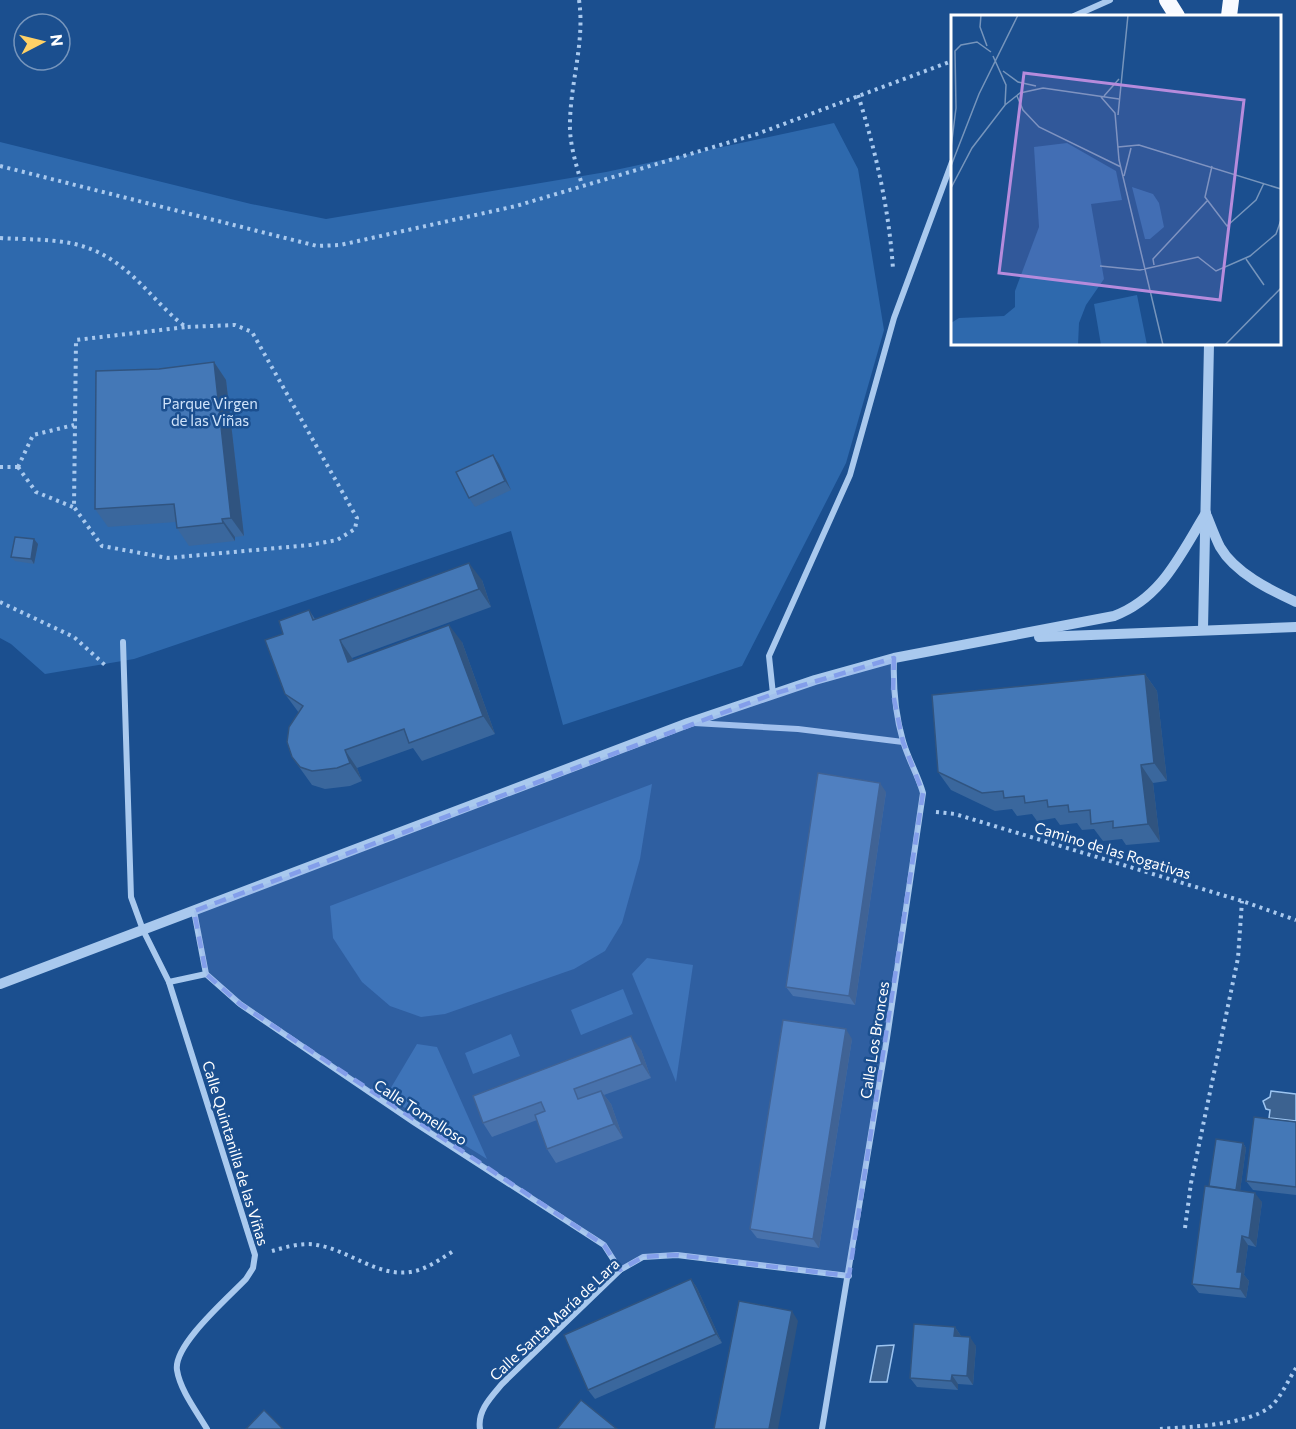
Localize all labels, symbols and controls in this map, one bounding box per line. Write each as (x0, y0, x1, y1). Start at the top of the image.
north arrow (12, 12, 72, 72)
inset map (951, 15, 1281, 345)
text: N (47, 33, 68, 47)
park label: Parque Virgen de las Viñas (162, 394, 258, 429)
street label: Camino de las Rogativas (1032, 818, 1194, 882)
street label: Calle Los Bronces (856, 980, 892, 1100)
street label: Calle Quintanilla de las Viñas (199, 1058, 273, 1248)
street label: Calle Tomelloso (371, 1075, 471, 1149)
street label: Calle Santa María de Lara (485, 1254, 623, 1384)

